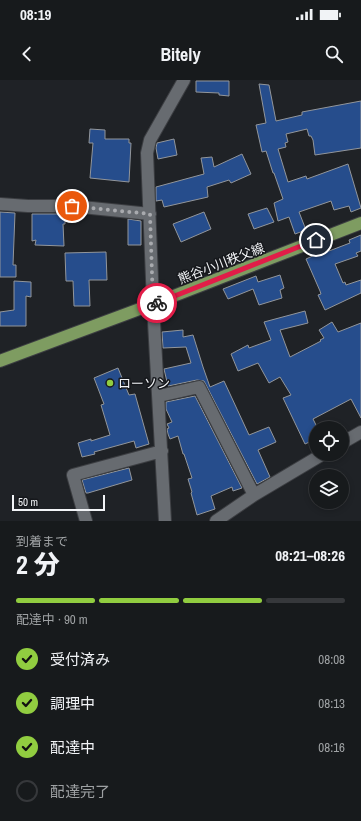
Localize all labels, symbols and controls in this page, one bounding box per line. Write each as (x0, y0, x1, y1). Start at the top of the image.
text: 08:19 (20, 4, 51, 25)
text: Bitely (160, 42, 201, 67)
icon: back (16, 43, 38, 65)
icon: search (323, 43, 345, 65)
pin (55, 189, 89, 223)
icon: bag (61, 195, 83, 217)
pin (299, 223, 333, 257)
icon: home (305, 229, 327, 251)
street label: 熊谷小川秩父線 (176, 239, 267, 288)
courier (137, 283, 177, 323)
icon: bike (146, 292, 168, 314)
place label: ローソン (118, 375, 170, 392)
marker: ローソン (105, 378, 115, 388)
map controls (309, 421, 349, 509)
button: locate (309, 421, 349, 461)
button: layers (309, 469, 349, 509)
scale bar (12, 493, 105, 512)
text: 50 m (18, 495, 38, 509)
text: 到着まで (16, 533, 68, 550)
text: 08:21–08:26 (275, 545, 345, 566)
text: 2 分 (16, 547, 60, 582)
text: 配達中 · 90 m (16, 611, 88, 628)
icon: check (16, 648, 38, 670)
text: 受付済み (50, 649, 110, 670)
text: 08:08 (318, 651, 345, 668)
icon: check (16, 692, 38, 714)
text: 調理中 (50, 693, 95, 714)
text: 08:13 (318, 695, 345, 712)
icon: check (16, 736, 38, 758)
text: 配達中 (50, 737, 95, 758)
text: 08:16 (318, 739, 345, 756)
text: 配達完了 (50, 781, 110, 802)

